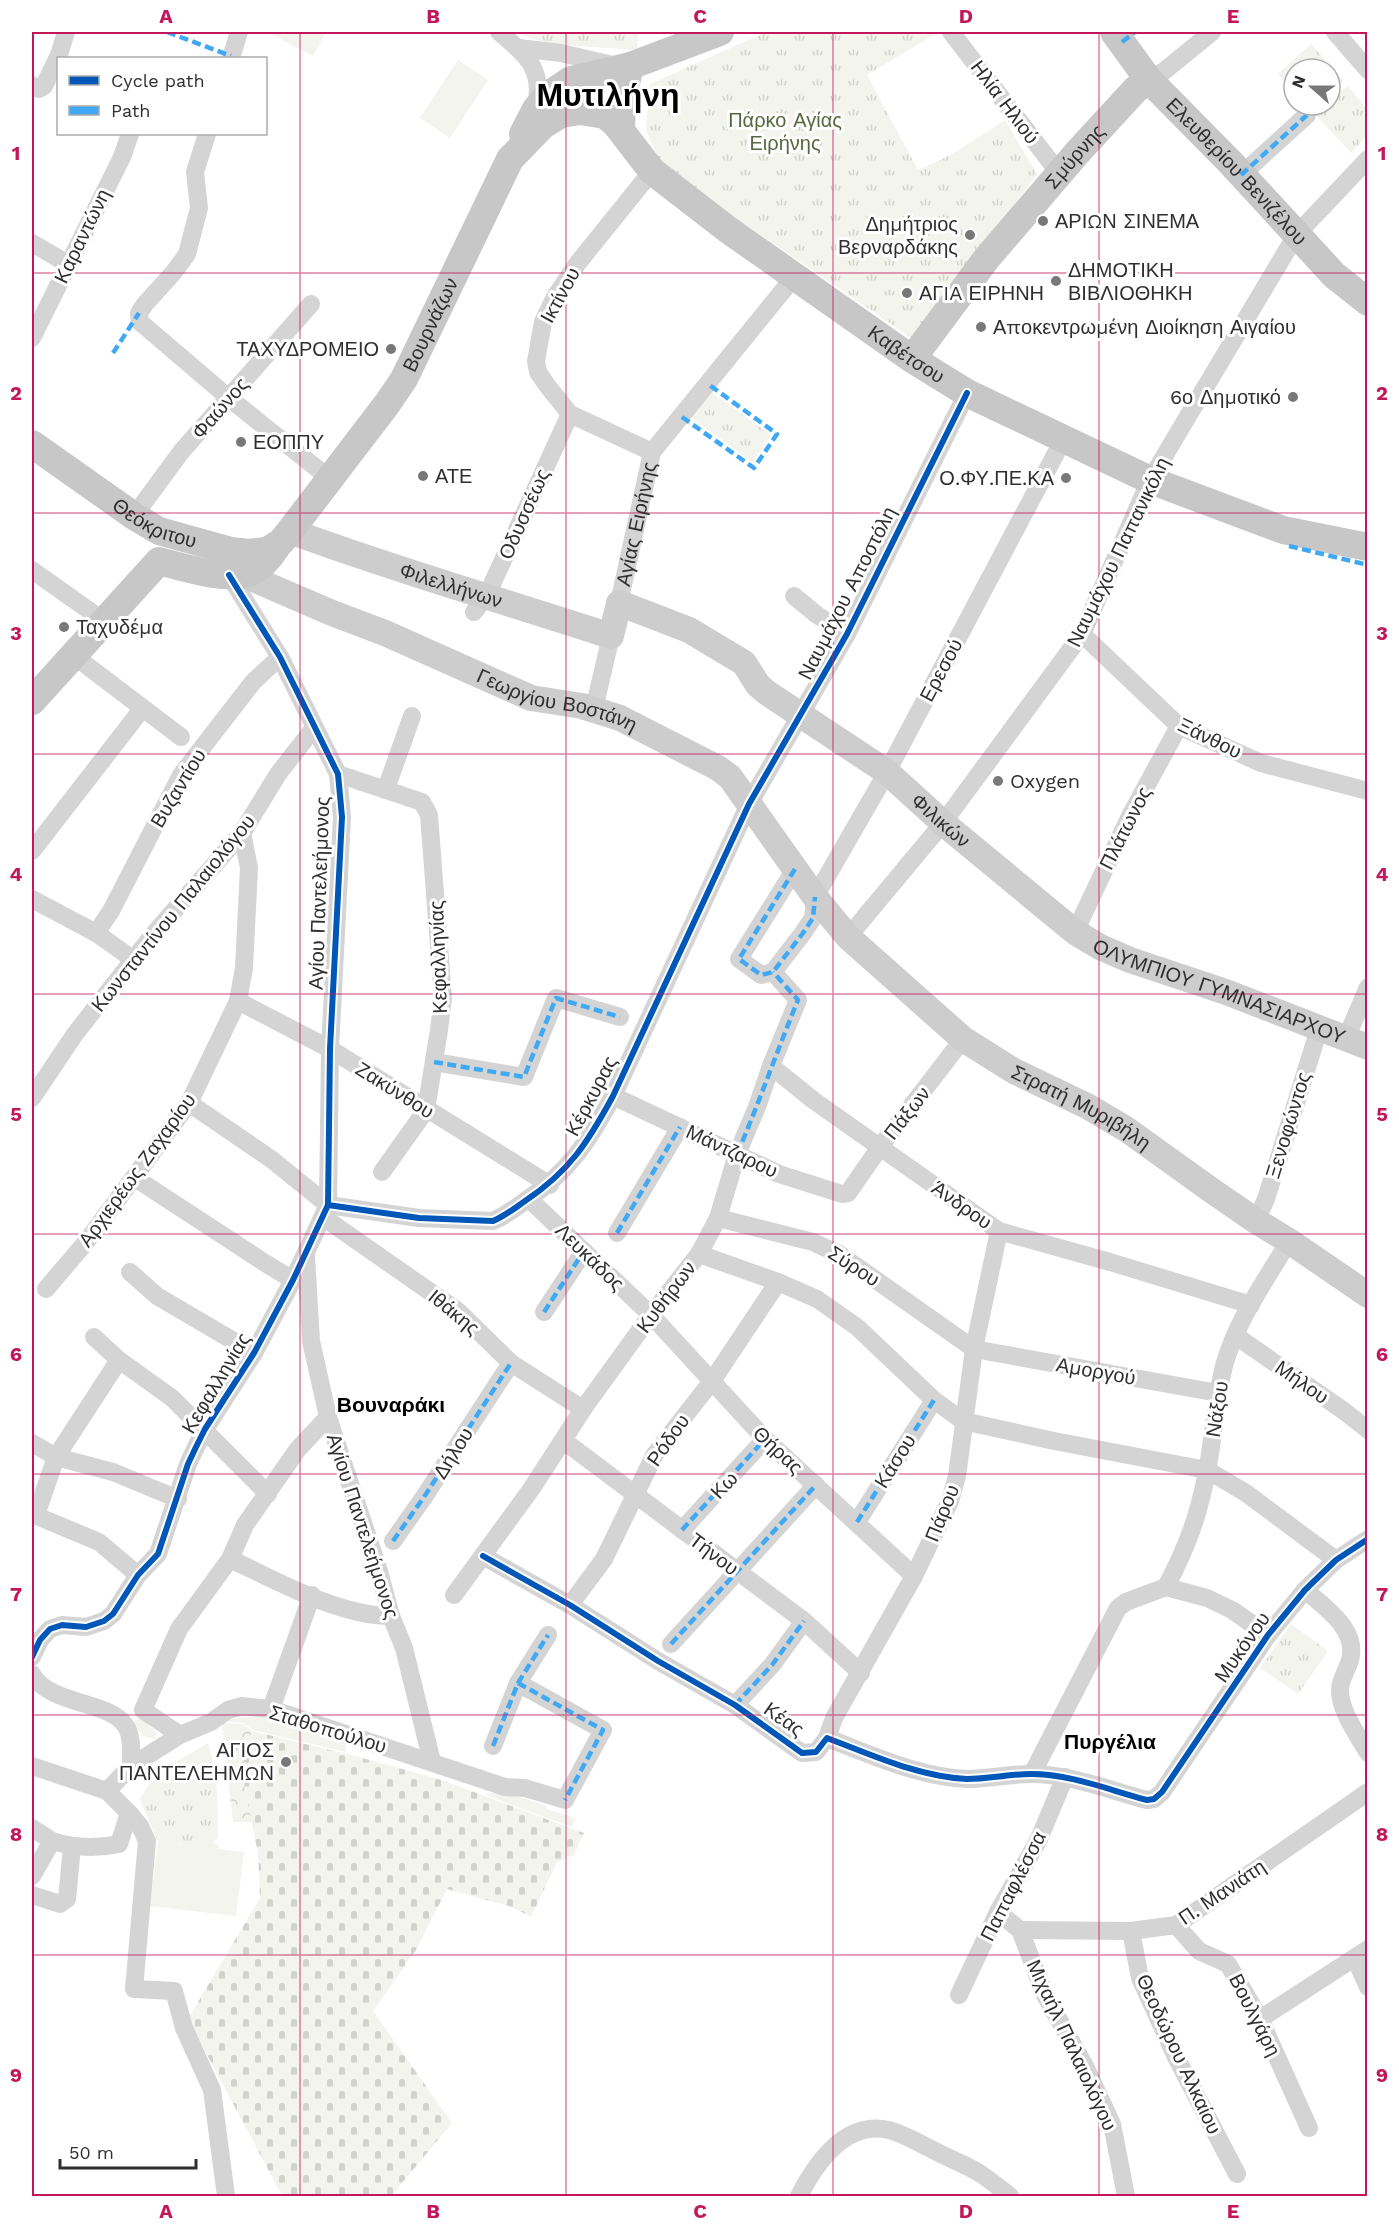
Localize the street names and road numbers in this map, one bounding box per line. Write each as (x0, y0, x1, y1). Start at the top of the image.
street label: Ηλία Ηλιού (966, 56, 1044, 148)
street label: Ελευθερίου Βενιζέλου (1161, 93, 1312, 250)
street label: Σμύρνης (1040, 119, 1110, 193)
street label: Καραντώνη (49, 185, 115, 287)
street label: Ικτίνου (535, 263, 585, 327)
street label: Βουρνάζων (397, 274, 463, 376)
street label: Καβέτσου (863, 320, 949, 388)
street label: Φαώνος (187, 372, 254, 444)
street label: Ναυμάχου Παπανικόλη (1062, 453, 1174, 651)
street label: Αγίας Ειρήνης (611, 459, 662, 588)
street label: Οδυσσέως (493, 465, 555, 563)
street label: Θεόκριτου (108, 493, 199, 553)
street label: Ναυμάχου Αποστόλη (793, 502, 901, 684)
street label: Φιλελλήνων (397, 558, 505, 613)
street label: Ερεσού (914, 634, 968, 706)
street label: Γεωργίου Βοστάνη (473, 663, 641, 737)
street label: Ξάνθου (1174, 712, 1246, 764)
street label: Βυζαντίου (145, 744, 211, 832)
street label: Πλάτωνος (1094, 782, 1156, 873)
street label: Φιλικών (906, 788, 975, 852)
street label: Αγίου Παντελεήμονος (304, 796, 334, 990)
street label: Κωνσταντίνου Παλαιολόγου (86, 810, 260, 1016)
street label: Κεφαλληνίας (424, 899, 452, 1014)
street label: ΟΛΥΜΠΙΟΥ ΓΥΜΝΑΣΙΑΡΧΟΥ (1089, 933, 1349, 1049)
street label: Κέρκυρας (560, 1052, 622, 1140)
street label: Ζακύνθου (351, 1057, 439, 1123)
street label: Στρατή Μυριβήλη (1008, 1060, 1156, 1155)
street label: Ξενοφώντος (1260, 1069, 1316, 1181)
street label: Πάξων (879, 1082, 935, 1144)
street label: Αρχιερέως Ζαχαρίου (73, 1088, 201, 1252)
street label: Μάντζαρου (682, 1119, 782, 1183)
street label: Άνδρου (927, 1176, 997, 1234)
street label: Λευκάδος (551, 1218, 630, 1296)
street label: Σύρου (824, 1240, 884, 1292)
street label: Κυθήρων (631, 1256, 701, 1338)
street label: Ιθάκης (424, 1284, 485, 1340)
street label: Κεφαλληνίας (176, 1328, 256, 1438)
street label: Αμοργού (1054, 1352, 1138, 1390)
street label: Μήλου (1271, 1355, 1333, 1409)
street label: Νάξου (1201, 1379, 1233, 1439)
street label: Ρόδου (642, 1410, 694, 1470)
street label: Θήρας (748, 1421, 808, 1479)
street label: Δήλου (428, 1423, 478, 1483)
street label: Αγίου Παντελεήμονος (322, 1430, 404, 1622)
street label: Κάσου (869, 1430, 921, 1492)
street label: Κω (705, 1466, 743, 1504)
street label: Πάρου (920, 1481, 964, 1545)
street label: Τήνου (685, 1528, 743, 1580)
street label: Μυκόνου (1209, 1607, 1275, 1687)
street label: Κέας (759, 1697, 809, 1741)
street label: Σταθοπούλου (266, 1700, 390, 1758)
street label: Παπαφλέσσα (975, 1827, 1051, 1945)
street label: Π. Μανιάτη (1174, 1854, 1270, 1930)
street label: Μιχαήλ Παλαιολόγου (1022, 1956, 1122, 2134)
street label: Θεοδώρου Αλκαίου (1131, 1970, 1227, 2138)
street label: Βουλγάρη (1224, 1970, 1286, 2060)

